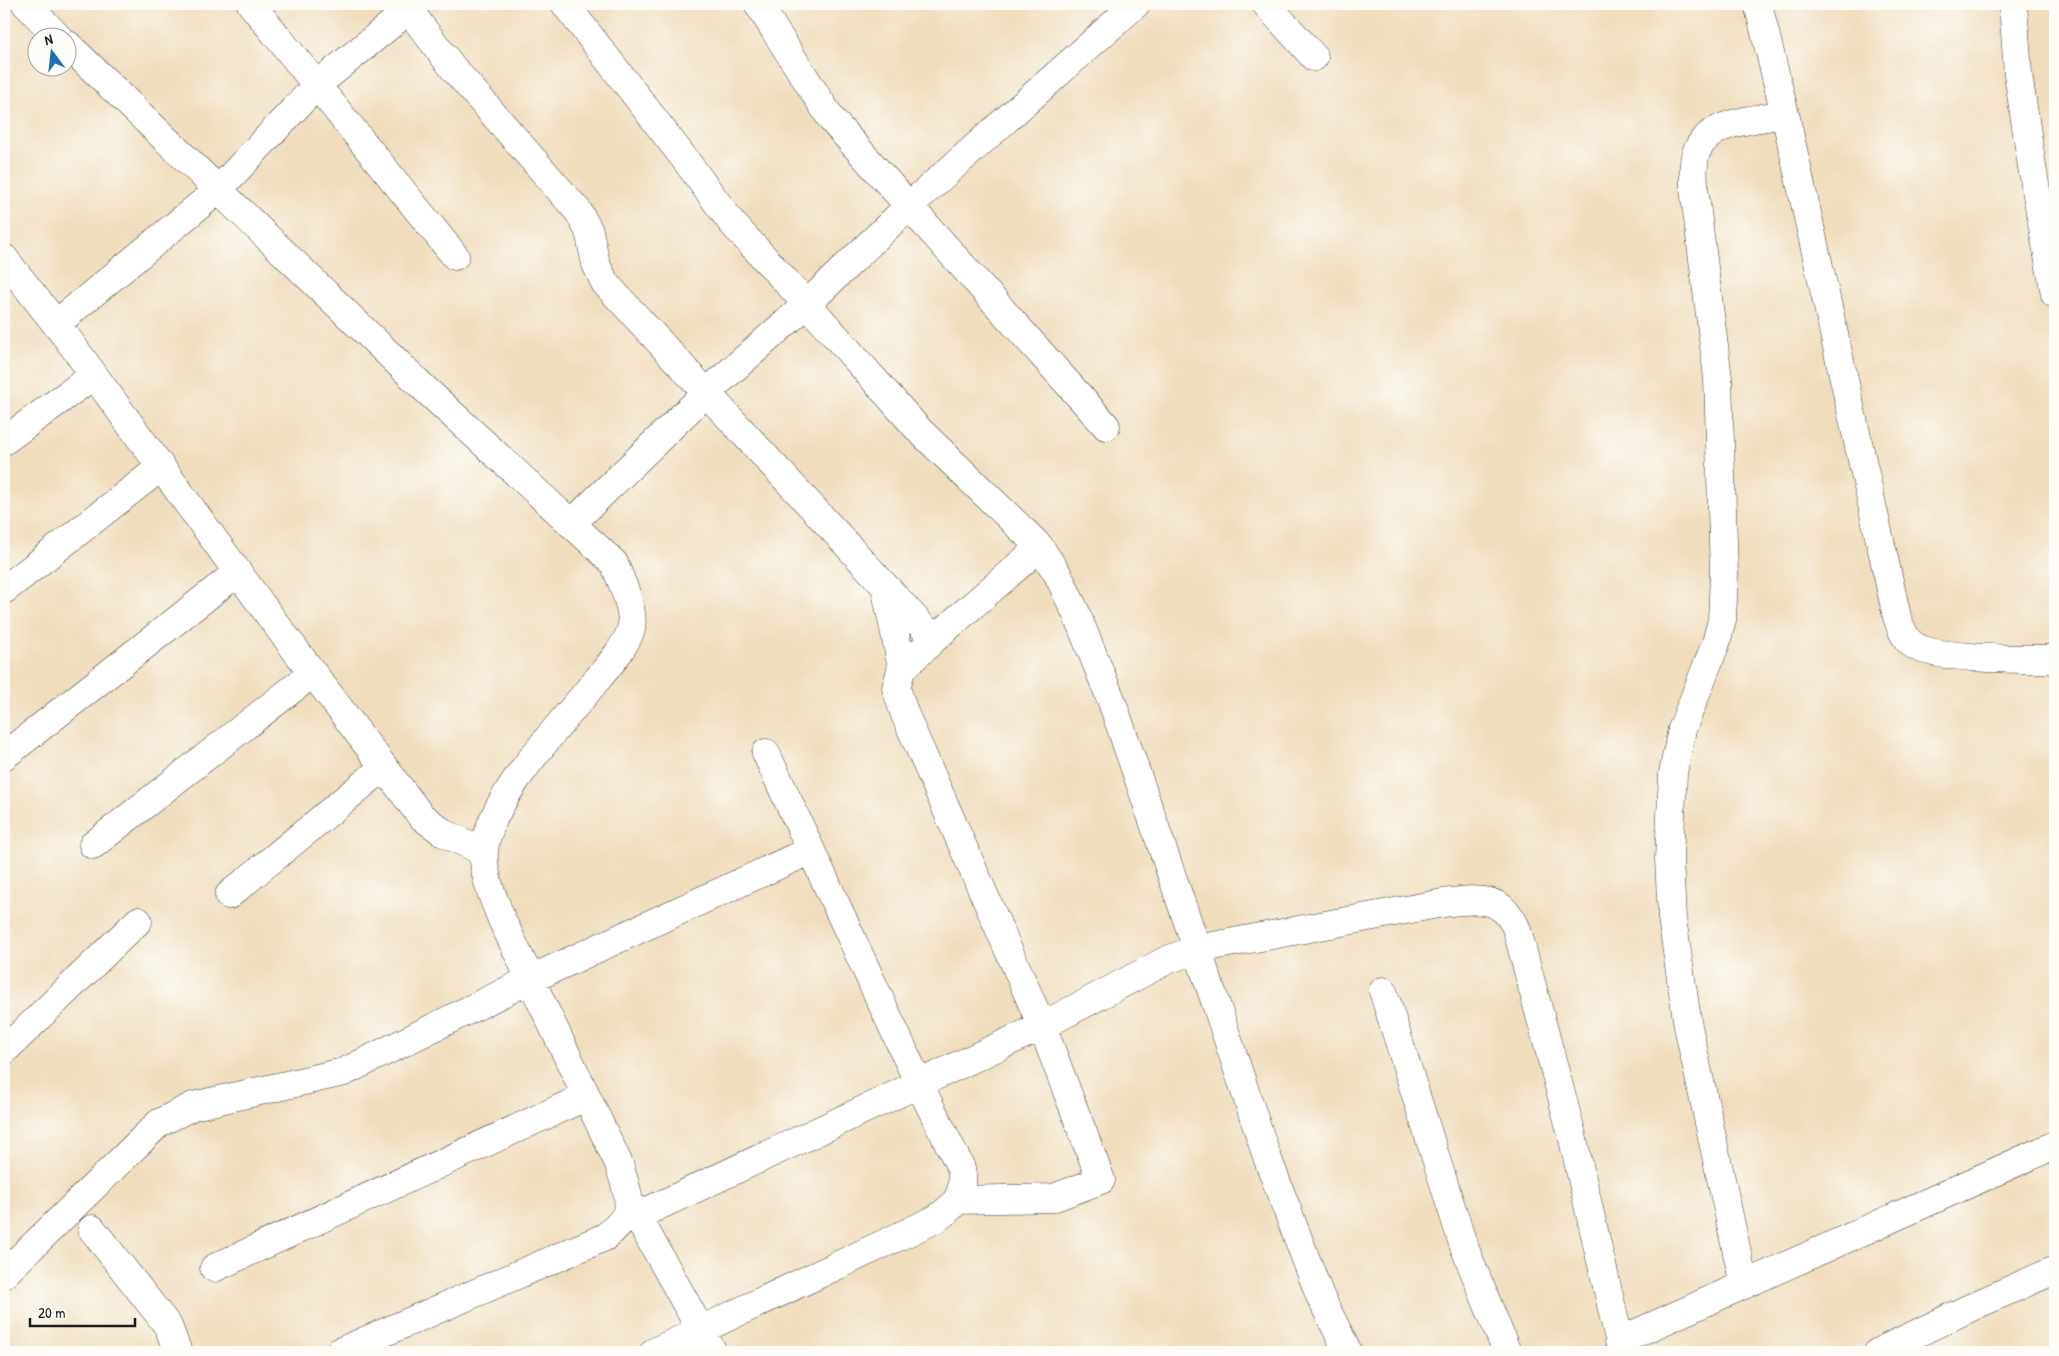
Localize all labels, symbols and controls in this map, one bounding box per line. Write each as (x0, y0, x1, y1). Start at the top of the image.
north arrow (28, 28, 78, 78)
text: N (42, 29, 55, 49)
scale bar (30, 1296, 135, 1328)
text: 20 m (38, 1302, 65, 1323)

